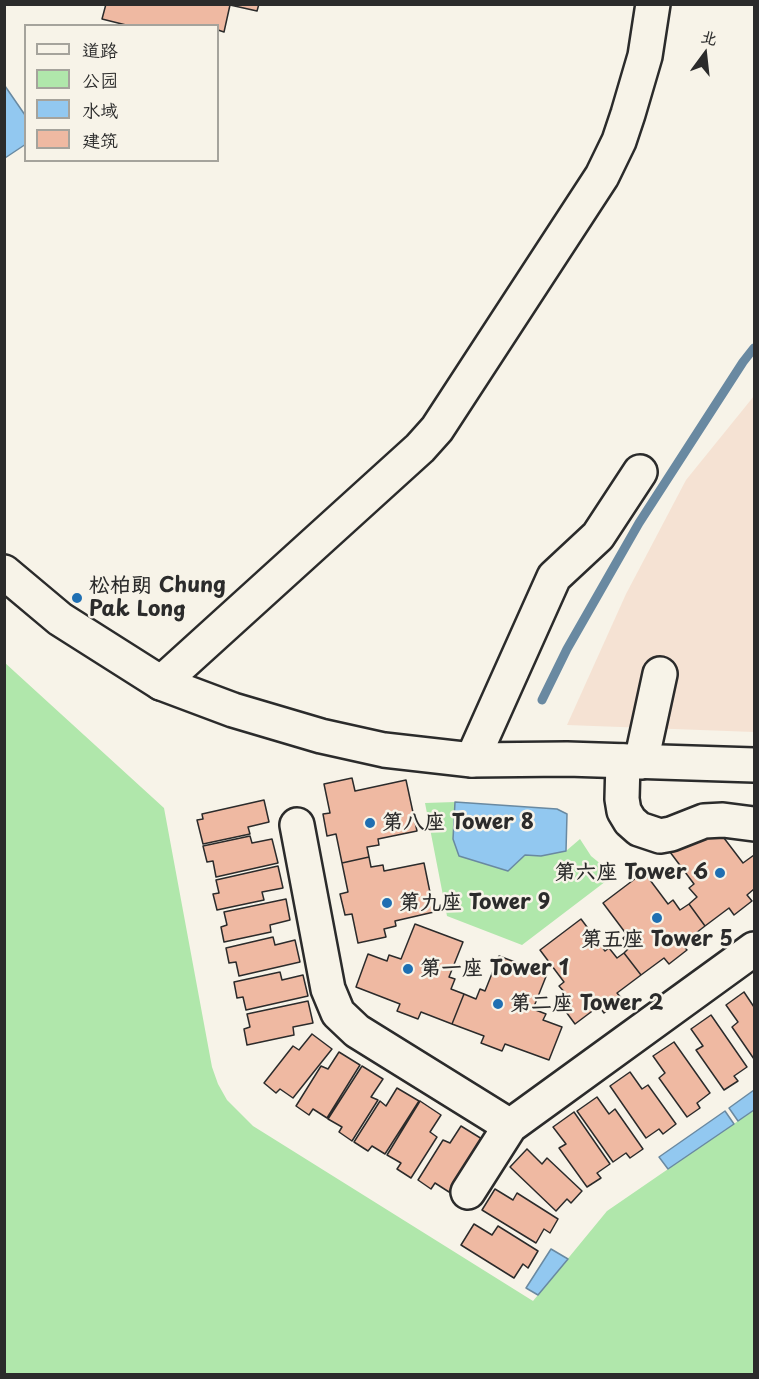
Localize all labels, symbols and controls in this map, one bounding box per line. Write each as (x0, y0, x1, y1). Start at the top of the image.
text: 北 (699, 23, 720, 50)
legend (24, 24, 219, 162)
north arrow (675, 24, 735, 84)
text: 道路 (82, 36, 118, 63)
text: 公园 (82, 66, 118, 93)
text: 水域 (82, 96, 118, 123)
text: 建筑 (82, 126, 118, 153)
place label: 松柏朗 Chung Pak Long (89, 573, 226, 623)
marker: 松柏朗 Chung Pak Long (70, 591, 84, 605)
place label: 第八座 Tower 8 (382, 810, 534, 836)
marker: 第八座 Tower 8 (363, 816, 377, 830)
place label: 第六座 Tower 6 (555, 860, 708, 886)
marker: 第六座 Tower 6 (713, 866, 727, 880)
place label: 第九座 Tower 9 (399, 890, 550, 916)
marker: 第九座 Tower 9 (380, 896, 394, 910)
marker: 第五座 Tower 5 (650, 911, 664, 925)
place label: 第五座 Tower 5 (581, 927, 733, 953)
place label: 第一座 Tower 1 (420, 956, 569, 982)
marker: 第一座 Tower 1 (401, 962, 415, 976)
place label: 第二座 Tower 2 (510, 991, 663, 1017)
marker: 第二座 Tower 2 (491, 997, 505, 1011)

